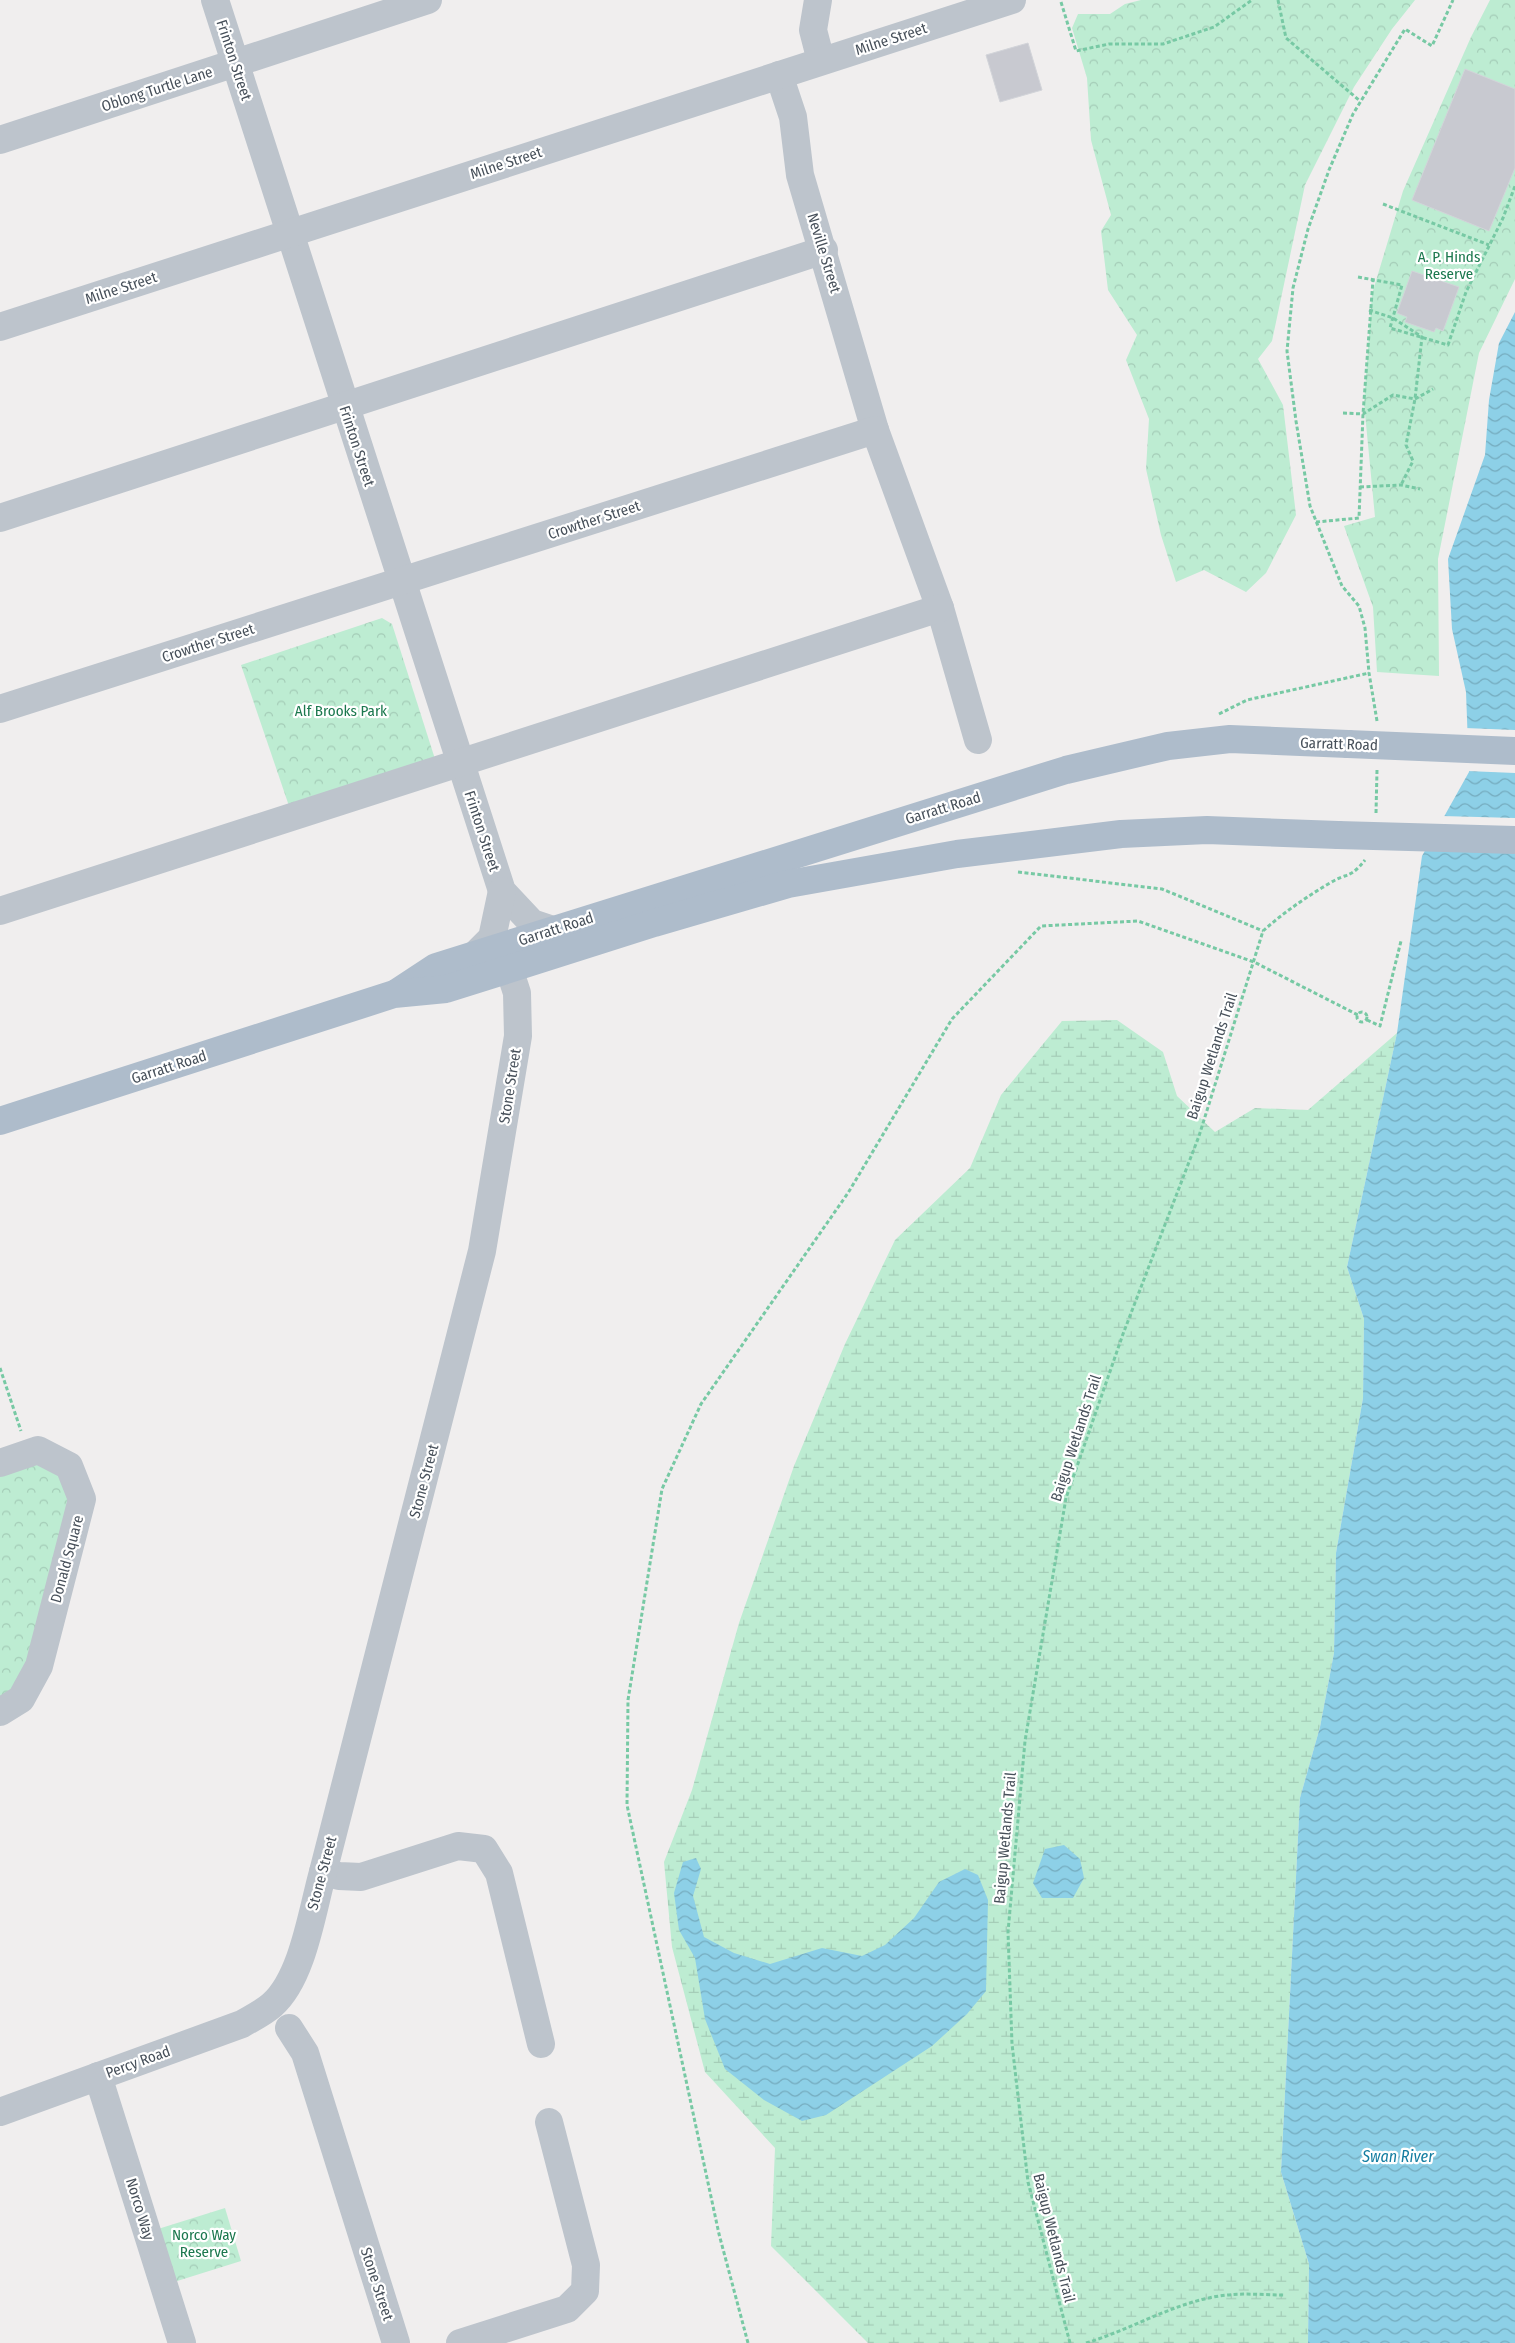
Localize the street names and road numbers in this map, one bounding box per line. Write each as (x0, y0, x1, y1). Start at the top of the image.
street label: Frinton Street (212, 17, 256, 103)
street label: Milne Street (853, 19, 929, 59)
street label: Oblong Turtle Lane (99, 63, 215, 115)
street label: Milne Street (468, 143, 544, 183)
street label: Neville Street (803, 211, 845, 295)
street label: Milne Street (83, 268, 159, 308)
street label: Frinton Street (335, 403, 379, 489)
street label: Crowther Street (546, 497, 642, 543)
street label: Crowther Street (160, 620, 256, 666)
street label: Garratt Road (1300, 734, 1378, 754)
street label: Frinton Street (460, 788, 504, 874)
street label: Garratt Road (903, 788, 983, 828)
street label: Garratt Road (516, 908, 596, 950)
street label: Baigup Wetlands Trail (1183, 990, 1241, 1122)
street label: Garratt Road (129, 1046, 209, 1088)
street label: Stone Street (495, 1047, 525, 1125)
street label: Baigup Wetlands Trail (1047, 1372, 1105, 1504)
street label: Stone Street (406, 1442, 443, 1520)
street label: Donald Square (47, 1513, 87, 1605)
street label: Baigup Wetlands Trail (990, 1771, 1020, 1905)
street label: Stone Street (304, 1834, 341, 1912)
street label: Percy Road (103, 2042, 173, 2082)
street label: Baigup Wetlands Trail (1029, 2172, 1079, 2304)
street label: Norco Way (122, 2176, 158, 2243)
street label: Stone Street (357, 2245, 397, 2323)

